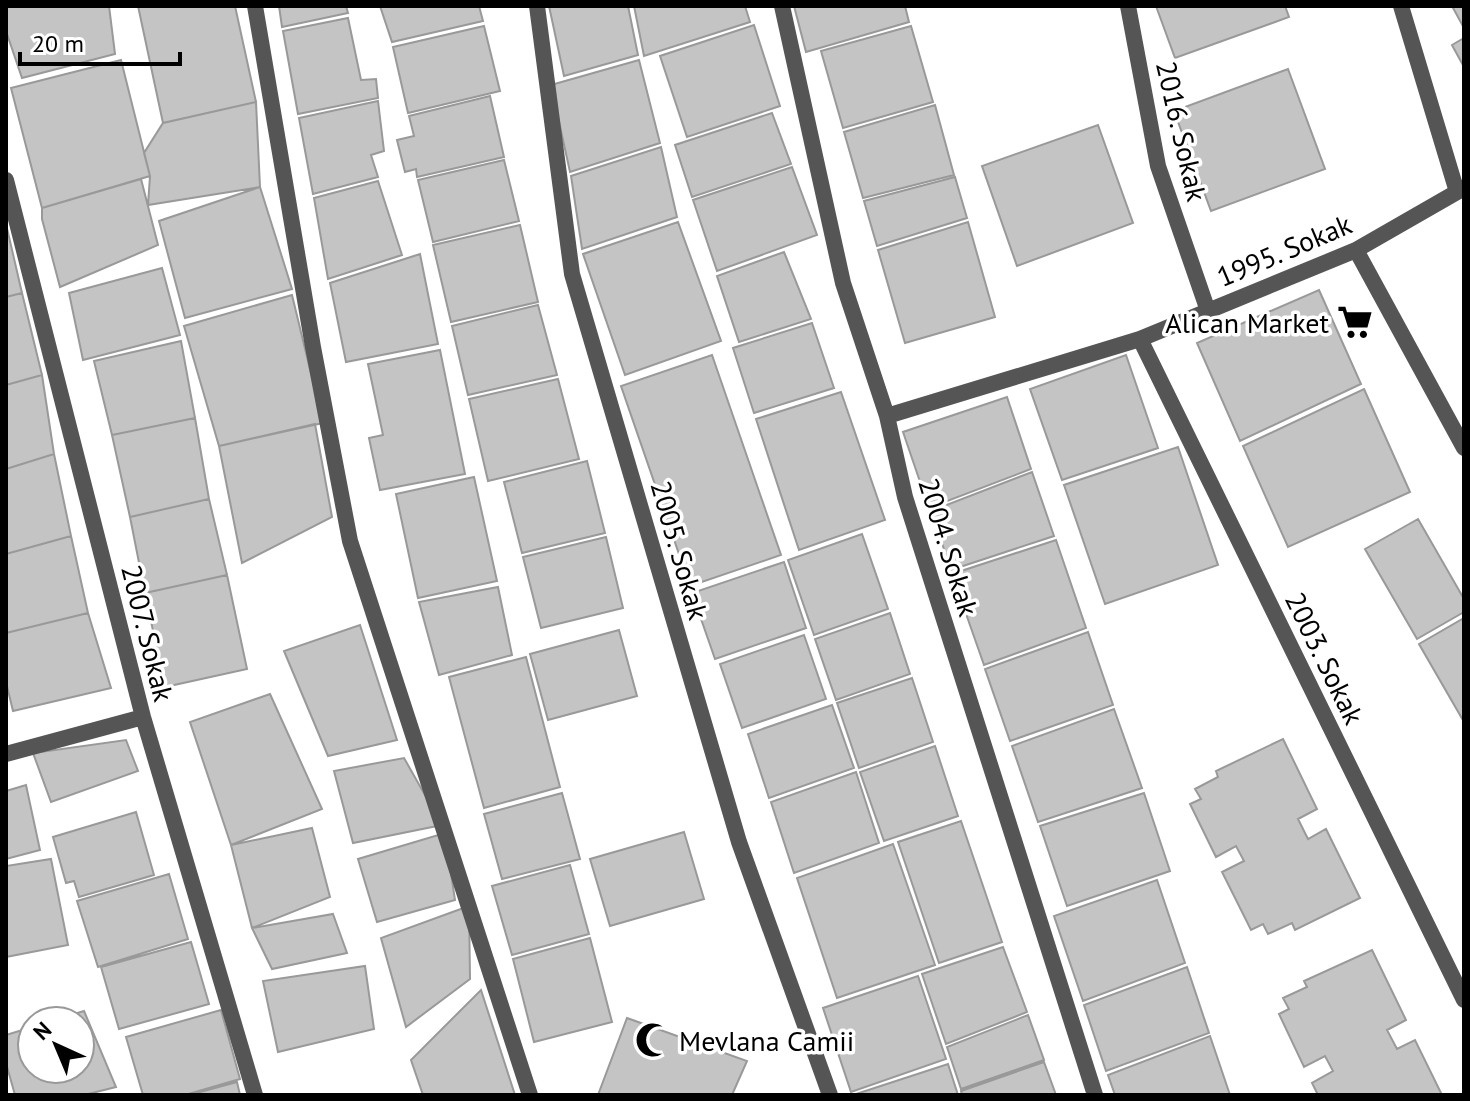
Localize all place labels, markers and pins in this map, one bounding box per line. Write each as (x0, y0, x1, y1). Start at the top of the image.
supermarket icon: Alican Market (1336, 303, 1374, 341)
place label: Alican Market (1165, 304, 1330, 341)
mosque icon: Mevlana Camii (634, 1021, 672, 1059)
place label: Mevlana Camii (679, 1022, 854, 1059)

